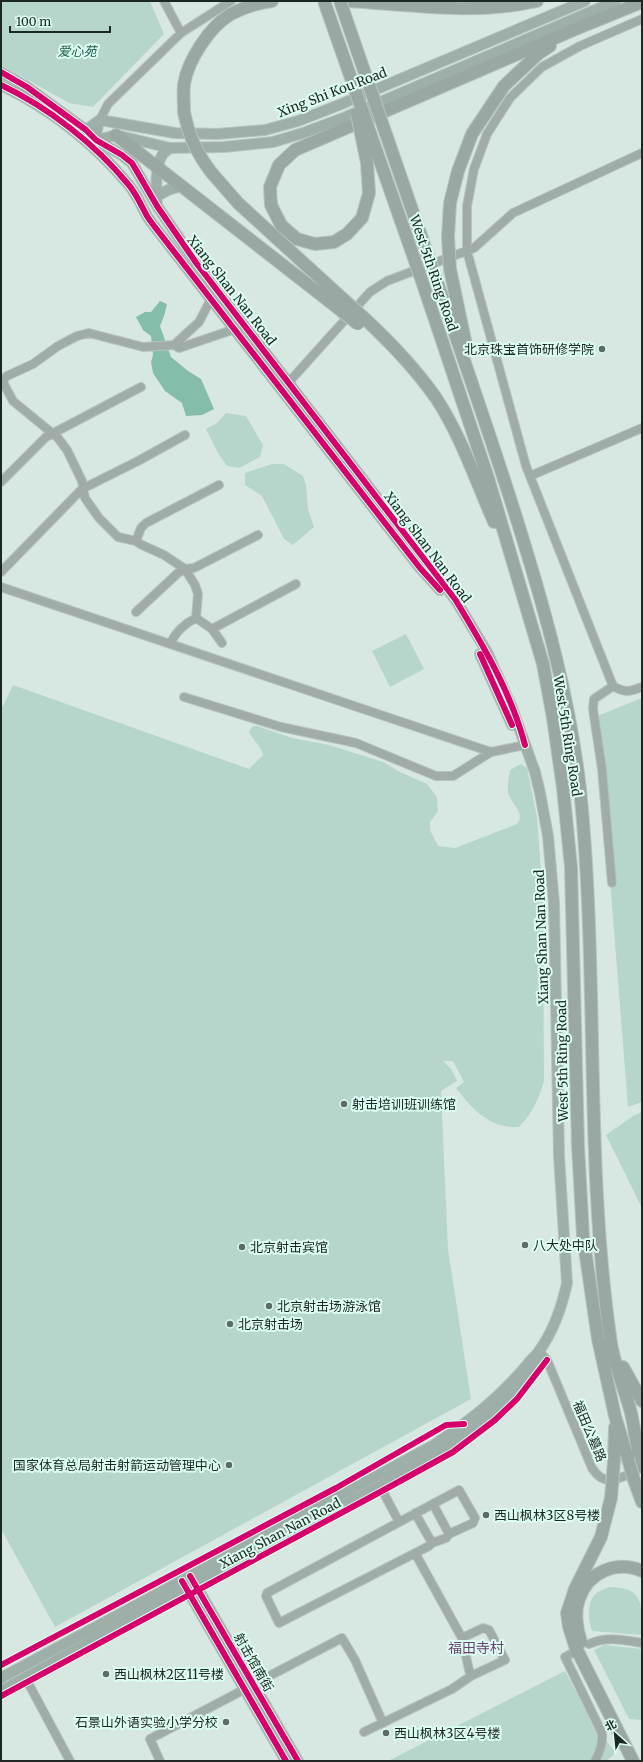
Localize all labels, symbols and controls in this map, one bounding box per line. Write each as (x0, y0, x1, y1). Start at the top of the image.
scale bar (10, 8, 110, 34)
text: 100 m (16, 14, 51, 29)
park label: 爱心苑 (57, 43, 98, 60)
street label: Xing Shi Kou Road (275, 64, 389, 121)
street label: West 5th Ring Road (405, 212, 461, 334)
street label: Xiang Shan Nan Road (183, 232, 280, 349)
place label: 北京珠宝首饰研修学院 (464, 341, 594, 358)
marker: 北京珠宝首饰研修学院 (597, 344, 607, 354)
street label: Xiang Shan Nan Road (380, 488, 475, 606)
street label: West 5th Ring Road (549, 674, 585, 798)
street label: Xiang Shan Nan Road (531, 869, 552, 1005)
street label: West 5th Ring Road (553, 1000, 572, 1123)
place label: 射击培训班训练馆 (352, 1096, 456, 1113)
marker: 射击培训班训练馆 (339, 1099, 349, 1109)
place label: 八大处中队 (533, 1237, 598, 1254)
place label: 北京射击宾馆 (250, 1239, 328, 1256)
marker: 八大处中队 (520, 1240, 530, 1250)
marker: 北京射击宾馆 (237, 1242, 247, 1252)
place label: 北京射击场游泳馆 (277, 1298, 381, 1315)
marker: 北京射击场游泳馆 (264, 1301, 274, 1311)
place label: 北京射击场 (238, 1316, 303, 1333)
marker: 北京射击场 (225, 1319, 235, 1329)
street label: 福田公墓路 (569, 1398, 610, 1464)
place label: 国家体育总局射击射箭运动管理中心 (13, 1457, 221, 1474)
marker: 国家体育总局射击射箭运动管理中心 (224, 1460, 234, 1470)
street label: Xiang Shan Nan Road (217, 1494, 344, 1573)
place label: 西山枫林3区8号楼 (494, 1507, 600, 1524)
marker: 西山枫林3区8号楼 (481, 1510, 491, 1520)
street label: 射击馆南街 (230, 1630, 277, 1695)
district label: 福田寺村 (448, 1639, 504, 1657)
place label: 西山枫林2区11号楼 (114, 1666, 224, 1683)
marker: 西山枫林2区11号楼 (101, 1669, 111, 1679)
place label: 石景山外语实验小学分校 (75, 1714, 218, 1731)
north arrow (595, 1714, 635, 1754)
text: 北 (602, 1716, 619, 1734)
marker: 石景山外语实验小学分校 (221, 1717, 231, 1727)
place label: 西山枫林3区4号楼 (394, 1725, 500, 1742)
marker: 西山枫林3区4号楼 (381, 1728, 391, 1738)

